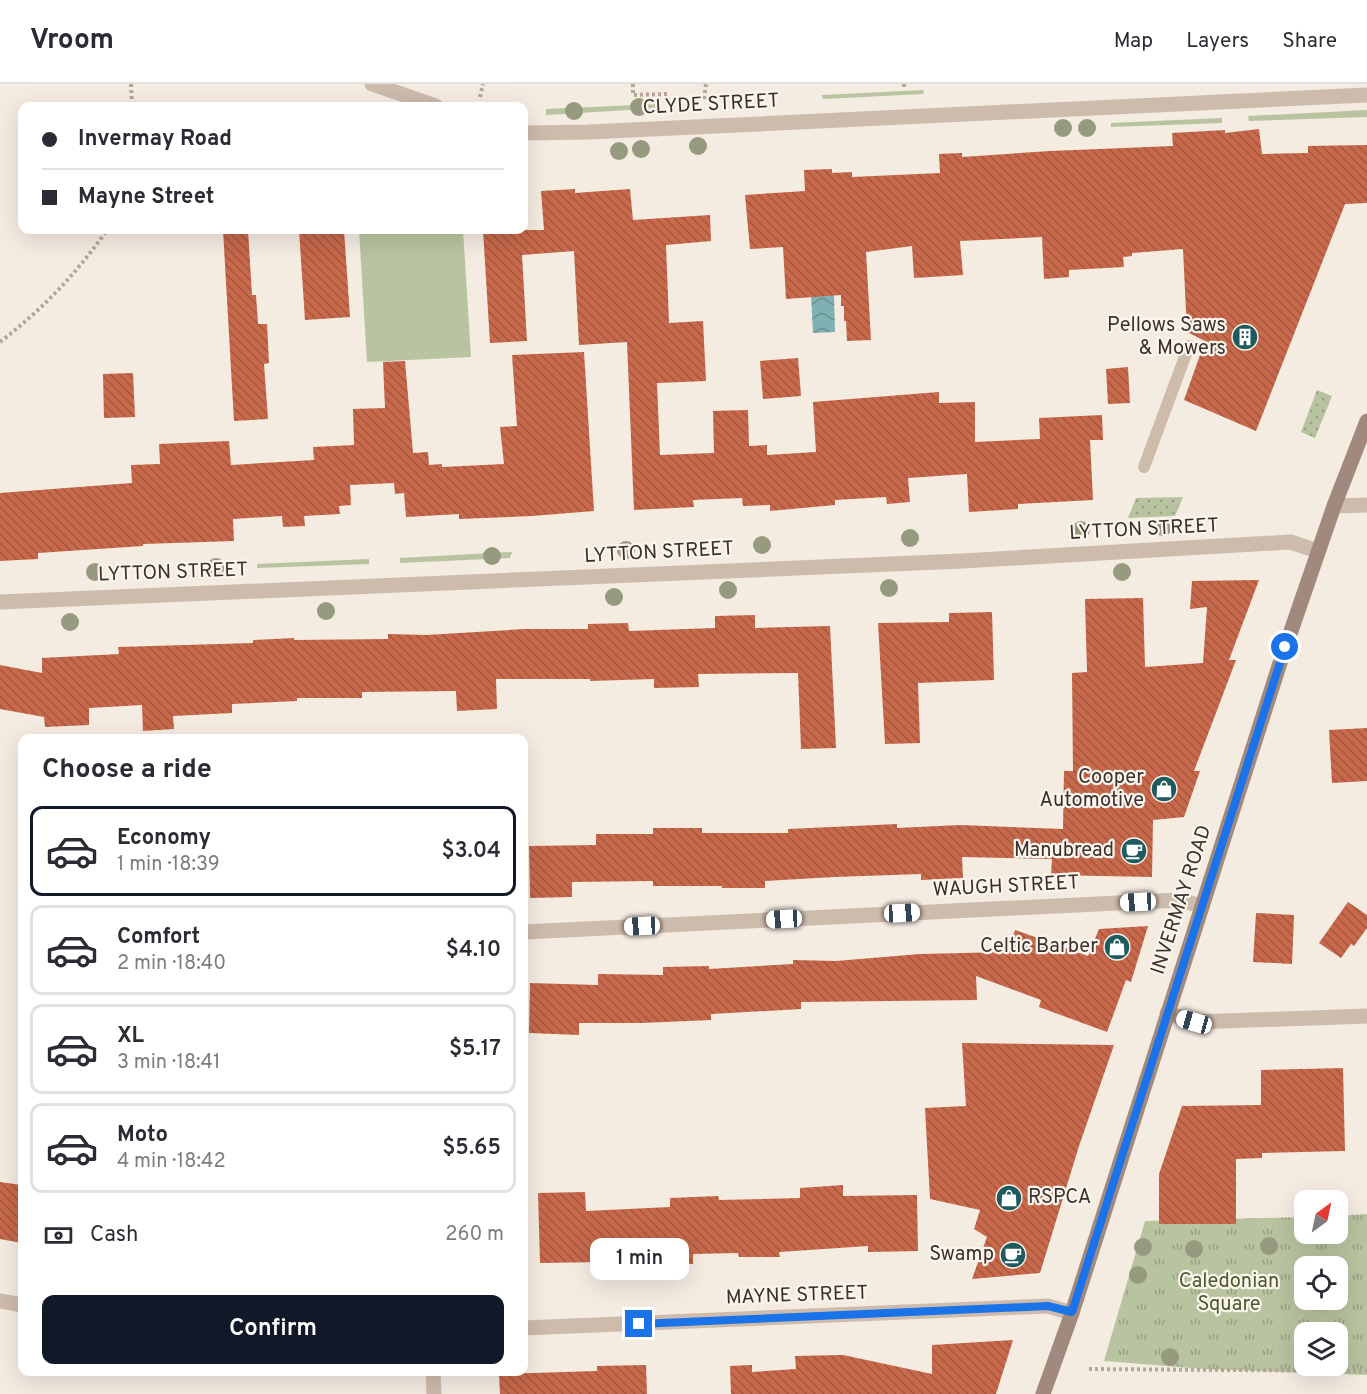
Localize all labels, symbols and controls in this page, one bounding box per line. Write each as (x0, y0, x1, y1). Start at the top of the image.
text: Vroom (30, 23, 114, 59)
text: Map (1114, 28, 1153, 55)
text: Layers (1186, 28, 1249, 55)
text: Share (1282, 28, 1337, 55)
street label: CLYDE STREET (642, 88, 780, 122)
text: Invermay Road (78, 126, 232, 153)
text: Mayne Street (78, 184, 214, 211)
place label: Pellows Saws & Mowers (1107, 313, 1226, 362)
building icon: Pellows Saws & Mowers (1230, 322, 1260, 352)
street label: LYTTON STREET (1068, 513, 1220, 547)
street label: LYTTON STREET (583, 536, 735, 570)
street label: LYTTON STREET (98, 557, 248, 589)
route start (1271, 633, 1298, 660)
text: Choose a ride (42, 753, 212, 787)
place label: Cooper Automotive (1040, 765, 1144, 814)
shop icon: Cooper Automotive (1149, 774, 1179, 804)
street label: INVERMAY ROAD (1146, 822, 1218, 978)
icon: car (45, 824, 99, 878)
text: Economy (117, 825, 211, 852)
cafe icon: Manubread (1119, 836, 1149, 866)
text: $3.04 (441, 838, 501, 865)
place label: Manubread (1014, 838, 1114, 864)
text: 1 min · 18:39 (117, 852, 220, 878)
street label: WAUGH STREET (932, 870, 1080, 904)
car (1120, 892, 1156, 912)
car (884, 903, 920, 923)
car (766, 909, 802, 929)
car (624, 916, 660, 936)
icon: car (45, 923, 99, 977)
text: Comfort (117, 924, 200, 951)
shop icon: Celtic Barber (1102, 932, 1132, 962)
place label: Celtic Barber (980, 934, 1098, 960)
text: $4.10 (446, 937, 501, 964)
text: 2 min · 18:40 (117, 951, 226, 977)
car (1174, 1008, 1214, 1036)
icon: car (45, 1022, 99, 1076)
text: XL (117, 1023, 144, 1050)
text: $5.17 (449, 1036, 501, 1063)
text: 3 min · 18:41 (117, 1050, 220, 1076)
icon: car (45, 1121, 99, 1175)
text: Moto (117, 1122, 168, 1149)
text: $5.65 (442, 1135, 501, 1162)
text: 4 min · 18:42 (117, 1149, 226, 1175)
shop icon: RSPCA (994, 1183, 1024, 1213)
place label: RSPCA (1028, 1185, 1091, 1211)
north arrow (1294, 1190, 1348, 1244)
map controls (1294, 1190, 1348, 1376)
icon: cash (42, 1219, 75, 1252)
text: Cash (90, 1222, 139, 1249)
text: 260 m (445, 1222, 504, 1248)
callout: 1 min (590, 1237, 688, 1279)
cafe icon: Swamp (998, 1240, 1028, 1270)
place label: Swamp (929, 1242, 994, 1268)
text: 1 min (616, 1246, 663, 1272)
button: locate (1294, 1256, 1348, 1310)
park label: Caledonian Square (1179, 1269, 1279, 1318)
street label: MAYNE STREET (725, 1281, 869, 1311)
button: Confirm (42, 1295, 504, 1364)
route end (625, 1310, 652, 1337)
button: layers (1294, 1322, 1348, 1376)

